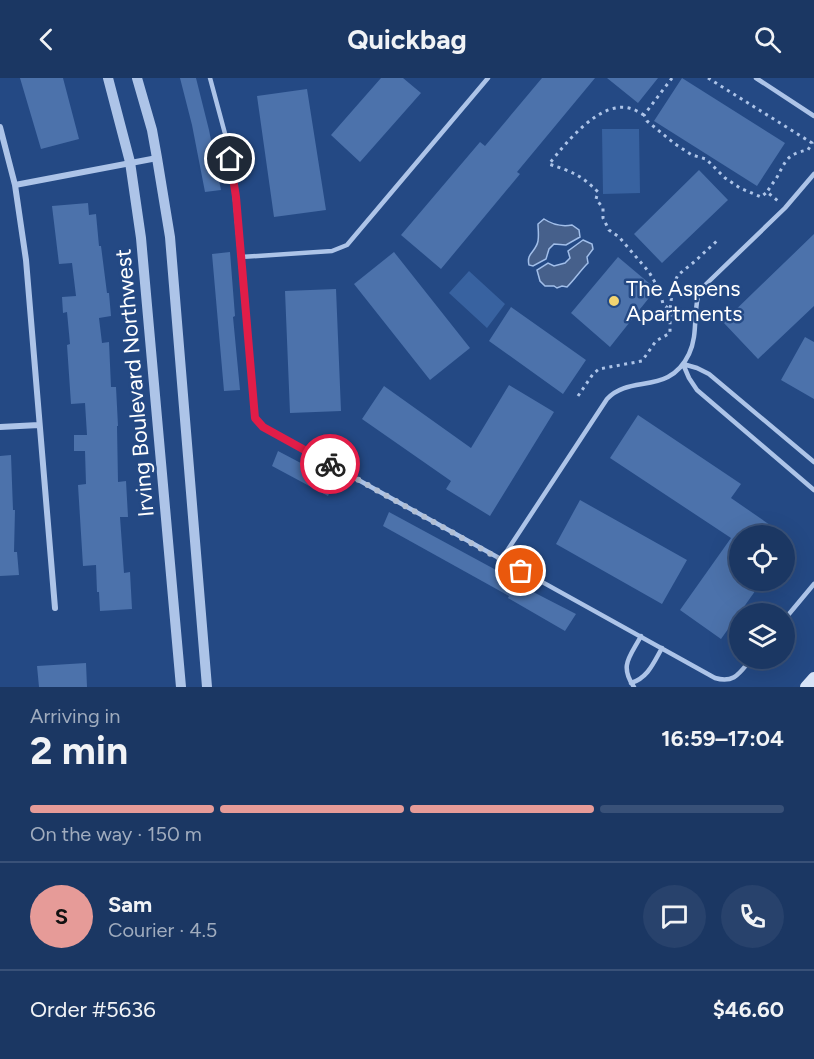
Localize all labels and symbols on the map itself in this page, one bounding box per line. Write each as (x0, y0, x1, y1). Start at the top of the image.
pin (204, 133, 255, 184)
street label: Irving Boulevard Northwest (109, 248, 160, 518)
place label: The Aspens Apartments (626, 275, 742, 327)
marker: The Aspens Apartments (607, 294, 621, 308)
courier (300, 434, 360, 494)
pin (495, 545, 546, 596)

